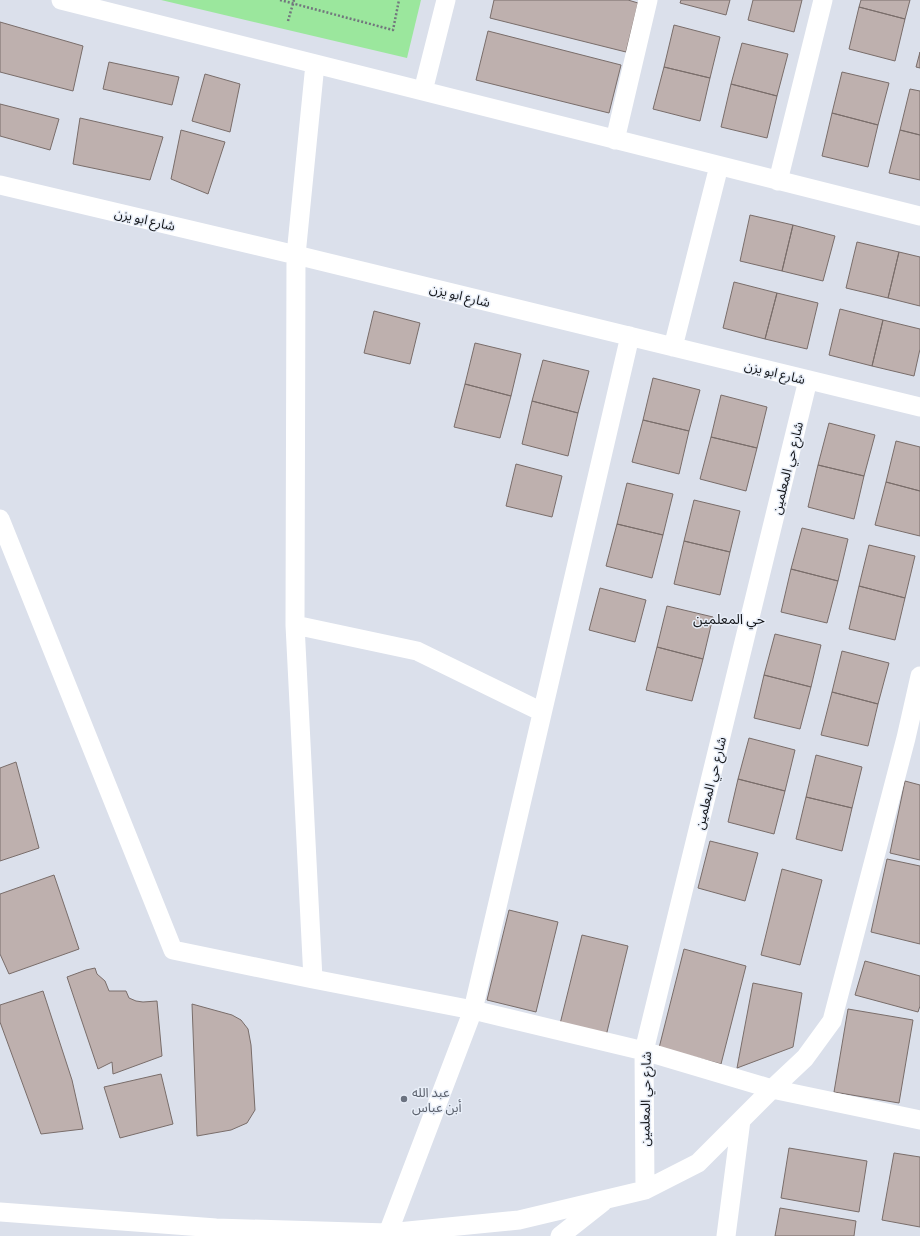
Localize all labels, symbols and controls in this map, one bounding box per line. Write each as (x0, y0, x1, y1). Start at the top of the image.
street label: شارع ابو يزن (112, 204, 177, 237)
street label: شارع ابو يزن (427, 280, 492, 313)
street label: شارع ابو يزن (742, 357, 807, 390)
street label: شارع حي المعلمين (768, 420, 809, 517)
district label: حي المعلمين (693, 610, 765, 630)
street label: شارع حي المعلمين (691, 735, 732, 832)
street label: شارع حي المعلمين (636, 1051, 657, 1147)
place label: عبد الله أبن عباس (412, 1084, 461, 1116)
marker: عبد الله أبن عباس (399, 1094, 409, 1104)

